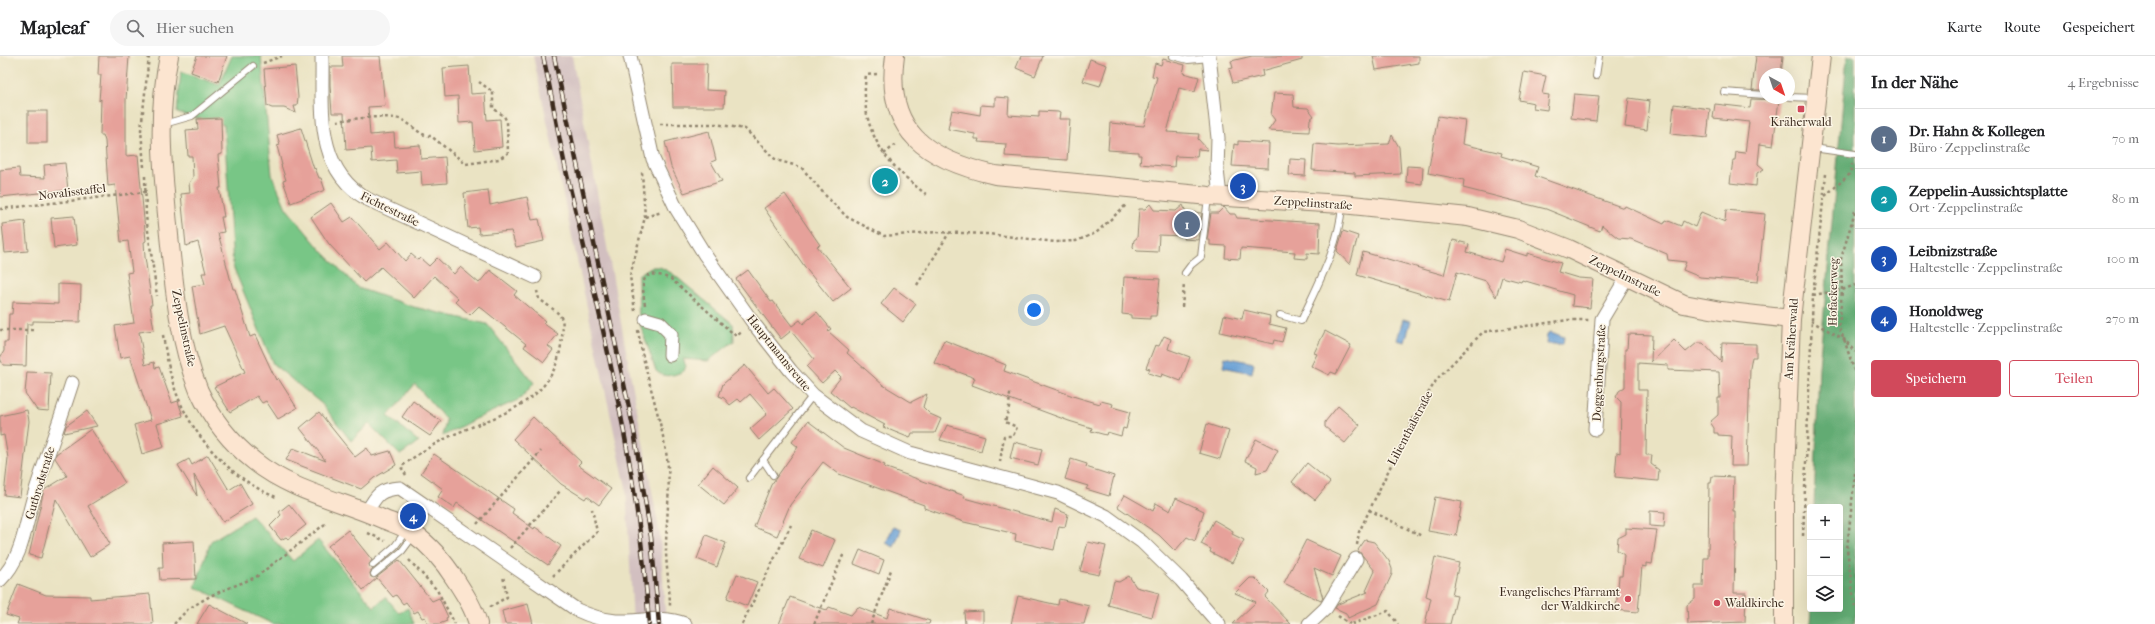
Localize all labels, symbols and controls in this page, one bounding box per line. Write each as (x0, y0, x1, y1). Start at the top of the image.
search box (110, 10, 390, 46)
text: Mapleaf (20, 17, 86, 39)
icon: search (124, 17, 146, 39)
text: Hier suchen (156, 19, 234, 37)
text: Karte (1947, 19, 1982, 36)
text: Route (2004, 19, 2041, 36)
text: Gespeichert (2063, 19, 2135, 36)
north arrow (1759, 68, 1795, 104)
text: In der Nähe (1871, 72, 1958, 92)
text: 4 Ergebnisse (2068, 75, 2139, 90)
marker: Kräherwald (1796, 104, 1806, 114)
place label: Kräherwald (1770, 115, 1832, 129)
text: Dr. Hahn & Kollegen (1909, 122, 2045, 140)
text: 1 (1882, 131, 1886, 146)
text: 70 m (2112, 131, 2139, 146)
text: Büro · Zeppelinstraße (1909, 140, 2030, 155)
pin: 2 (872, 166, 898, 196)
pin: 3 (1230, 171, 1256, 201)
street label: Novalisstaffel (37, 181, 107, 203)
text: Zeppelin-Aussichtsplatte (1909, 182, 2068, 200)
street label: Fichtestraße (358, 189, 422, 229)
text: 2 (1881, 191, 1887, 206)
text: 80 m (2112, 191, 2139, 206)
street label: Zeppelinstraße (1273, 193, 1353, 213)
text: Ort · Zeppelinstraße (1909, 200, 2023, 215)
pin: 1 (1174, 209, 1200, 239)
text: Leibnizstraße (1909, 242, 1997, 260)
text: 3 (1881, 251, 1887, 266)
text: 100 m (2106, 251, 2139, 266)
street label: Zeppelinstraße (1587, 252, 1663, 300)
street label: Hofackerweg (1825, 257, 1841, 326)
text: Haltestelle · Zeppelinstraße (1909, 260, 2063, 275)
street label: Zeppelinstraße (169, 288, 199, 368)
street label: Am Kräherwald (1781, 297, 1801, 381)
your location (1024, 300, 1044, 320)
text: Honoldweg (1909, 302, 1983, 320)
text: 4 (1880, 311, 1888, 326)
text: 270 m (2105, 311, 2139, 326)
street label: Hauptmannsreute (744, 312, 814, 394)
text: Haltestelle · Zeppelinstraße (1909, 320, 2063, 335)
street label: Doggenburgstraße (1589, 324, 1609, 422)
button: Speichern (1871, 360, 2001, 397)
button: Teilen (2009, 360, 2139, 397)
street label: Lilienthalstraße (1385, 388, 1435, 468)
street label: Gutbrodstraße (22, 445, 58, 521)
pin: 4 (400, 501, 426, 531)
map controls (1807, 504, 1843, 612)
button: + (1807, 504, 1843, 540)
button: − (1807, 540, 1843, 576)
button: layers (1807, 576, 1843, 612)
place label: Evangelisches Pfarramt der Waldkirche (1499, 585, 1621, 613)
marker: Evangelisches Pfarramt der Waldkirche (1623, 594, 1633, 604)
place label: Waldkirche (1724, 596, 1784, 610)
marker: Waldkirche (1712, 598, 1722, 608)

